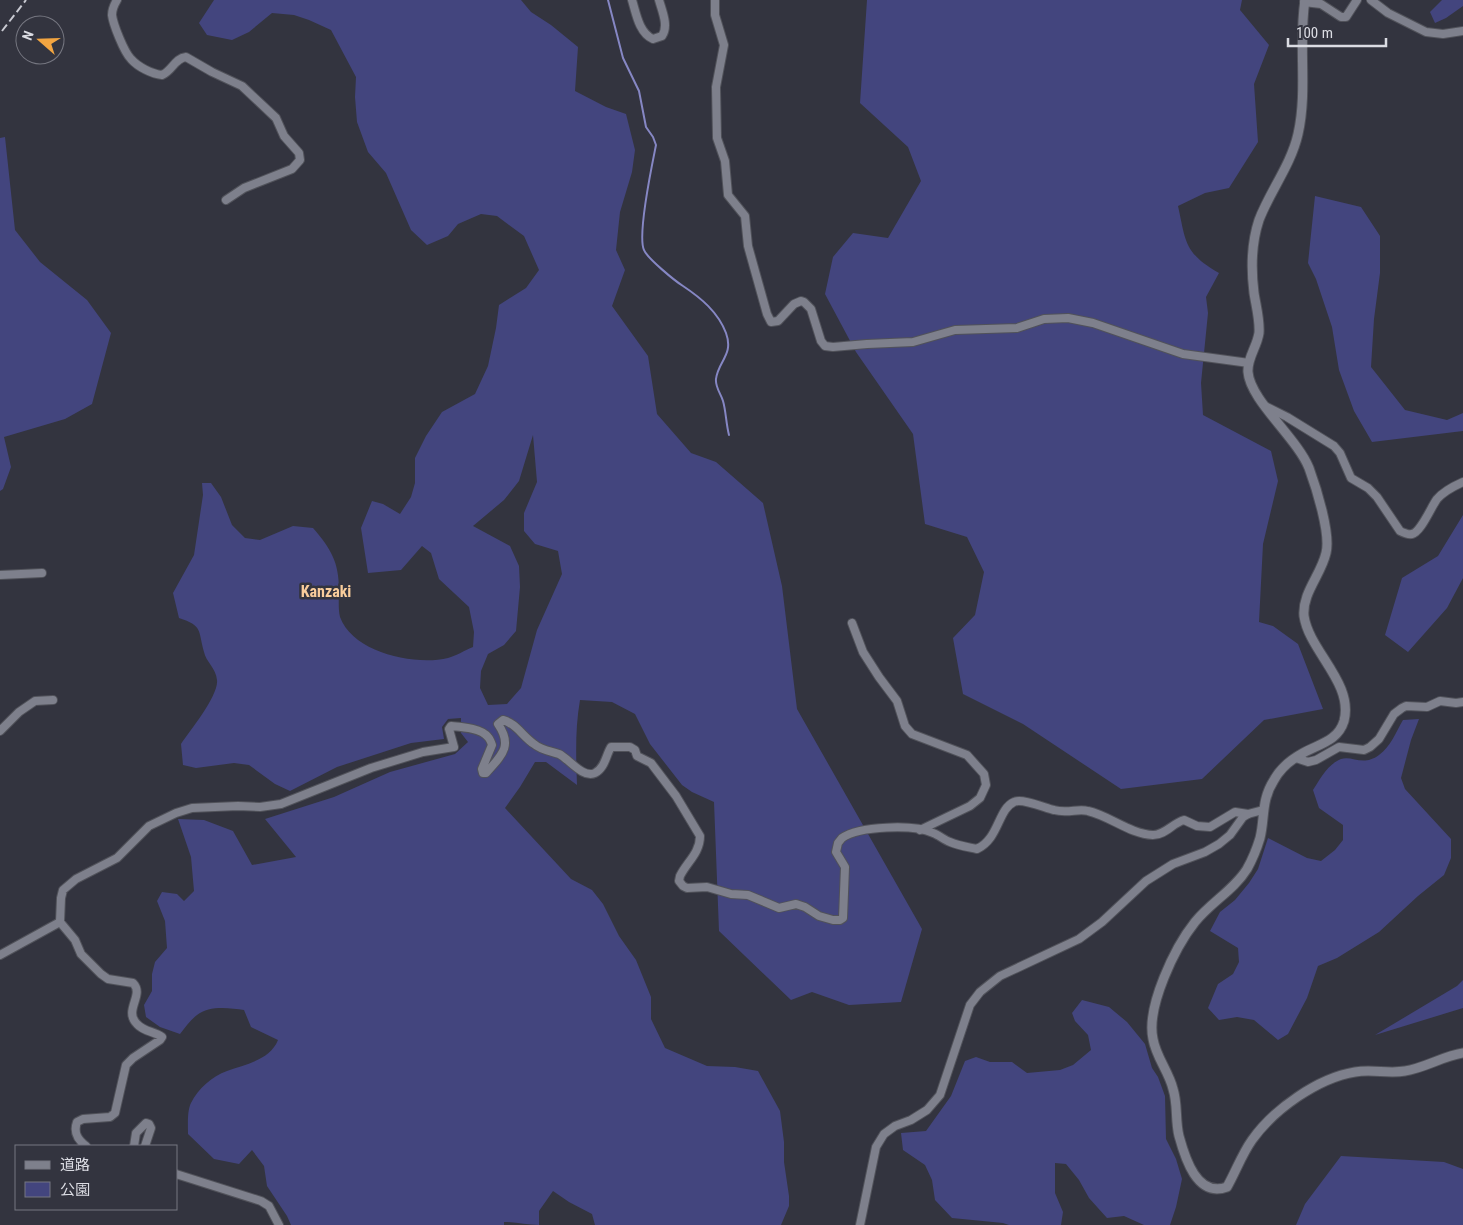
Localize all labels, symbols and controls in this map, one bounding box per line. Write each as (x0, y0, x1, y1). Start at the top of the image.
north arrow (15, 15, 65, 65)
scale bar (1288, 15, 1386, 47)
text: 100 m (1296, 24, 1333, 42)
text: N (19, 29, 37, 42)
district label: Kanzaki (301, 582, 351, 601)
legend (15, 1145, 178, 1210)
text: 道路 (60, 1156, 90, 1174)
text: 公園 (60, 1181, 90, 1199)

